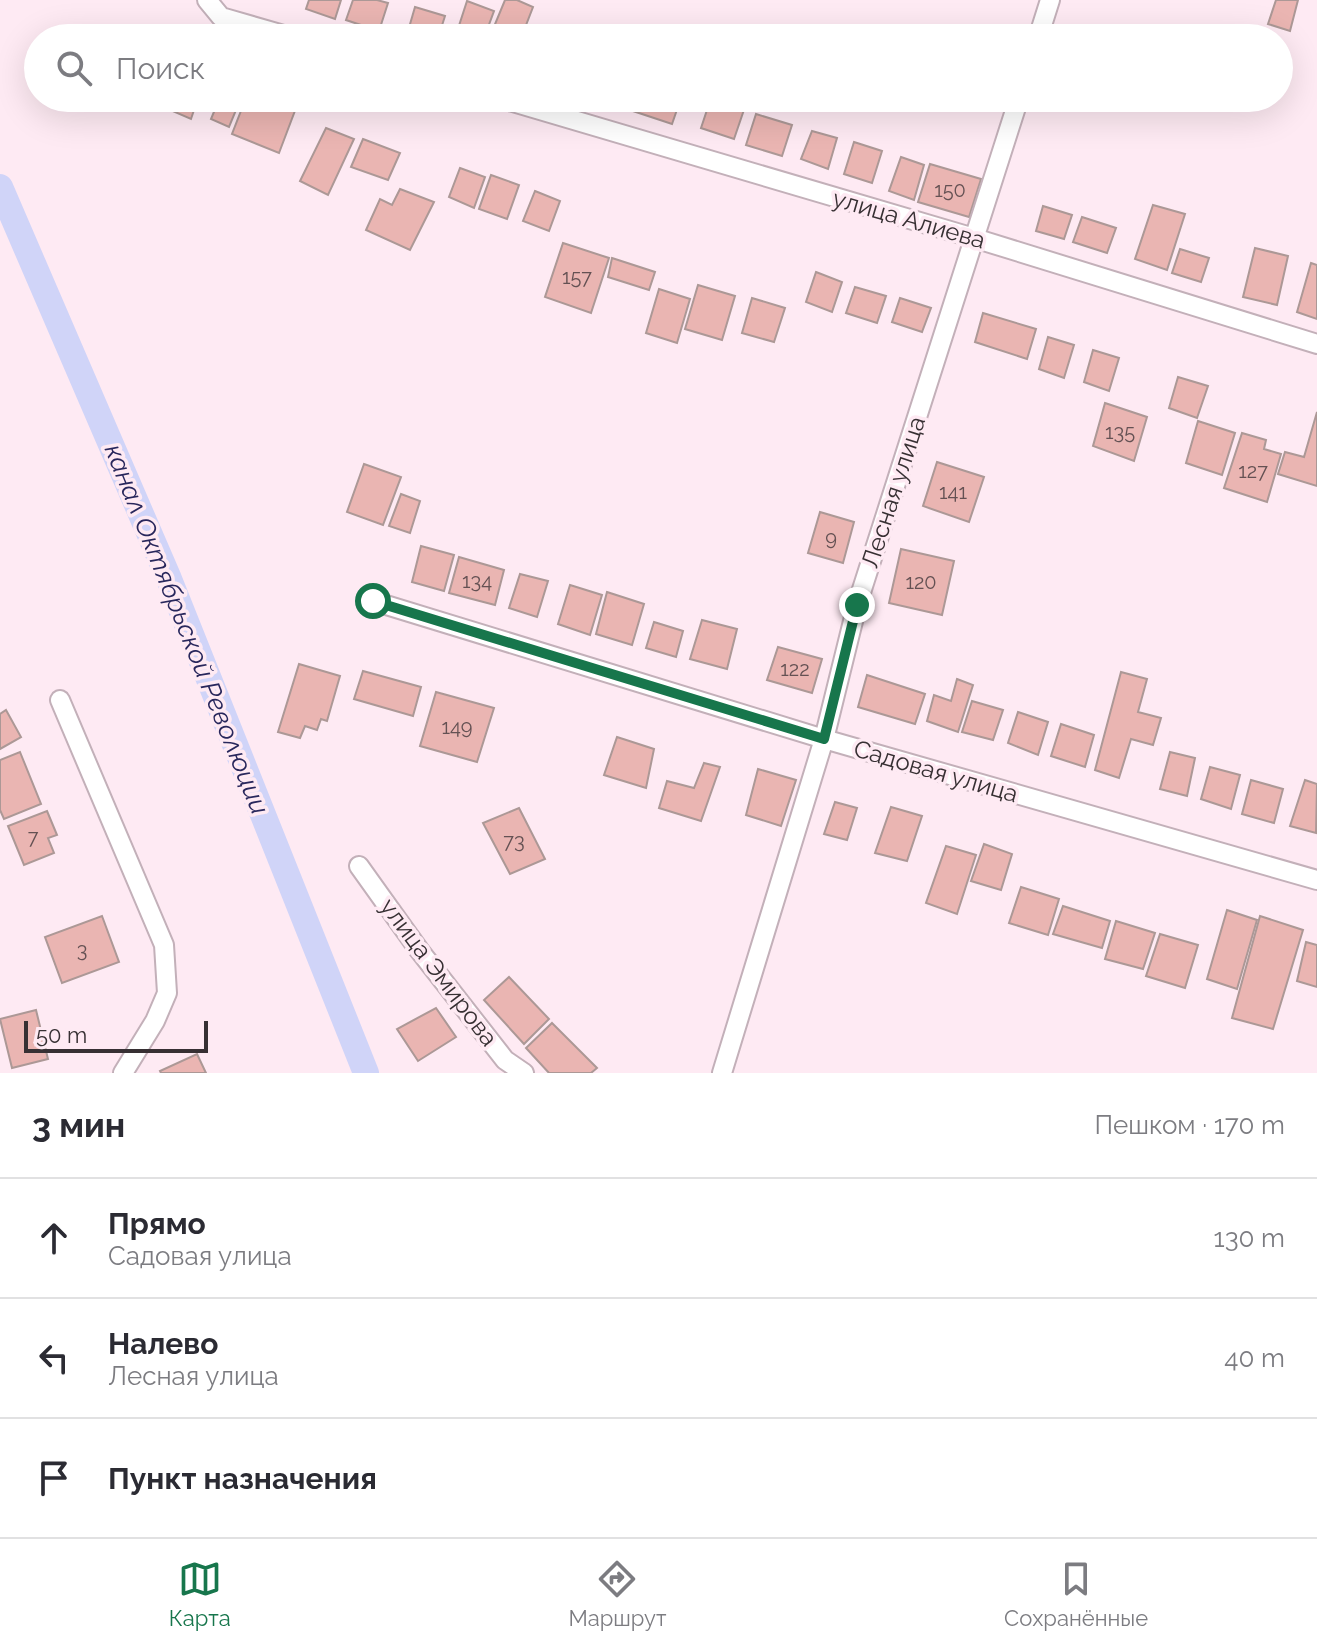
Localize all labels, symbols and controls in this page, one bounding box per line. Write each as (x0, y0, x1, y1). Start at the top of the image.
search box (24, 24, 1293, 112)
icon: search (52, 46, 96, 90)
text: Поиск (116, 51, 205, 86)
house number: 150 (934, 178, 966, 202)
street label: улица Алиева (829, 183, 989, 255)
house number: 157 (562, 265, 592, 289)
street label: Лесная улица (855, 413, 931, 571)
house number: 135 (1105, 420, 1135, 444)
water label: канал Октябрьской Революции (99, 439, 275, 819)
house number: 127 (1238, 459, 1268, 483)
house number: 141 (939, 480, 967, 504)
house number: 9 (825, 526, 837, 550)
house number: 134 (462, 569, 492, 593)
house number: 120 (905, 570, 937, 594)
route start (355, 583, 391, 619)
route end (839, 587, 875, 623)
house number: 122 (780, 657, 810, 681)
house number: 149 (441, 715, 473, 739)
street label: Садовая улица (851, 734, 1021, 808)
house number: 7 (28, 825, 39, 849)
house number: 73 (503, 829, 525, 853)
street label: улица Эмирова (374, 893, 504, 1051)
house number: 3 (77, 938, 87, 962)
scale bar (24, 1017, 208, 1053)
text: 50 m (36, 1022, 87, 1048)
text: 3 мин (32, 1105, 125, 1145)
text: Пешком · 170 m (1095, 1110, 1285, 1140)
text: Прямо (108, 1206, 206, 1241)
icon: ahead (32, 1216, 76, 1260)
text: 130 m (1214, 1223, 1285, 1253)
text: Садовая улица (108, 1241, 292, 1271)
text: Налево (108, 1326, 218, 1361)
icon: left (32, 1336, 76, 1380)
text: 40 m (1224, 1343, 1285, 1373)
text: Лесная улица (108, 1361, 279, 1391)
icon: arrive (32, 1456, 76, 1500)
text: Пункт назначения (108, 1461, 377, 1496)
tab: Карта (169, 1557, 231, 1631)
tab: Маршрут (568, 1557, 666, 1631)
tab: Сохранённые (1004, 1557, 1148, 1631)

